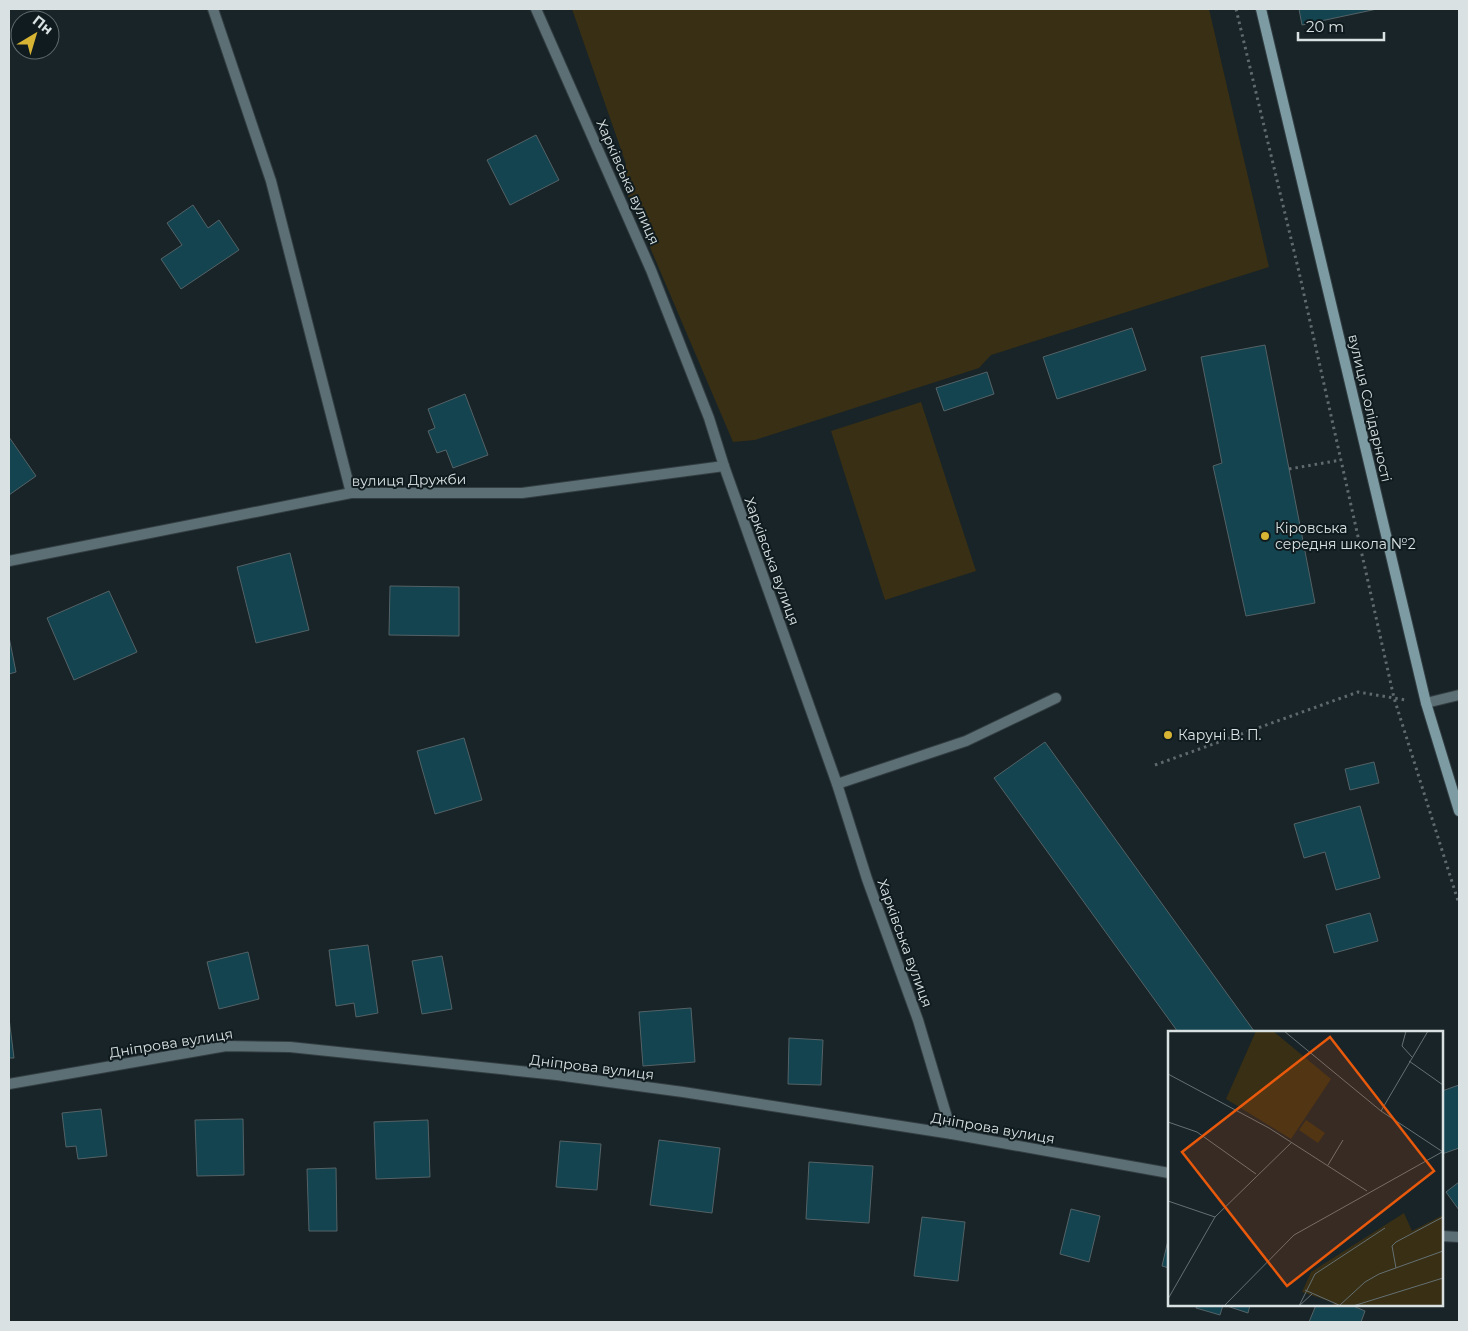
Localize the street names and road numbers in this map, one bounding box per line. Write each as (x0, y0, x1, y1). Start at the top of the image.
street label: Харківська вулиця (592, 117, 664, 247)
street label: вулиця Солідарності (1344, 332, 1396, 484)
street label: вулиця Дружби (352, 470, 466, 490)
street label: Харківська вулиця (740, 494, 804, 628)
street label: Харківська вулиця (873, 876, 937, 1010)
street label: Дніпрова вулиця (108, 1024, 234, 1062)
street label: Дніпрова вулиця (529, 1050, 655, 1084)
street label: Дніпрова вулиця (930, 1108, 1056, 1148)

